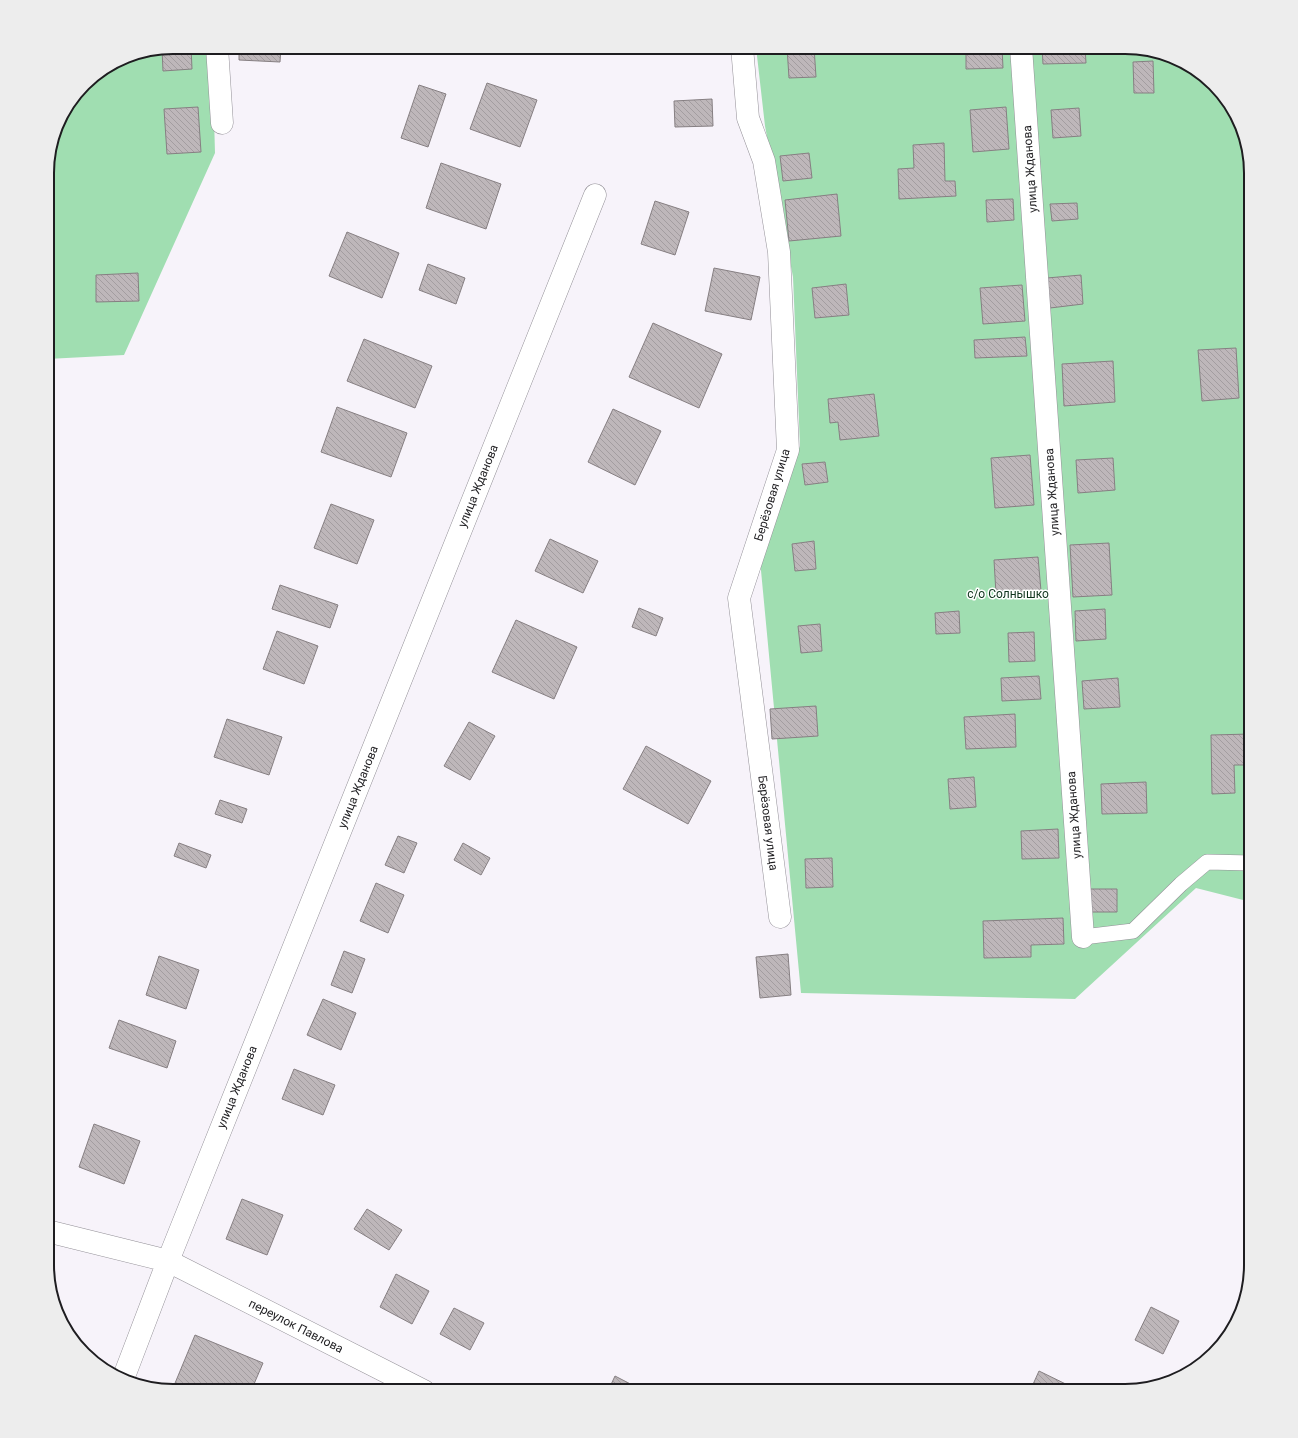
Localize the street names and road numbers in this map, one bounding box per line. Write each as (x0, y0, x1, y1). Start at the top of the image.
street label: улица Жданова (1020, 125, 1040, 213)
street label: улица Жданова (455, 443, 501, 529)
street label: Берёзовая улица (751, 447, 793, 543)
street label: улица Жданова (1042, 448, 1062, 536)
street label: улица Жданова (335, 744, 381, 830)
street label: улица Жданова (1064, 771, 1084, 859)
street label: Берёзовая улица (755, 775, 781, 871)
street label: улица Жданова (214, 1044, 260, 1130)
street label: переулок Павлова (246, 1296, 346, 1356)

